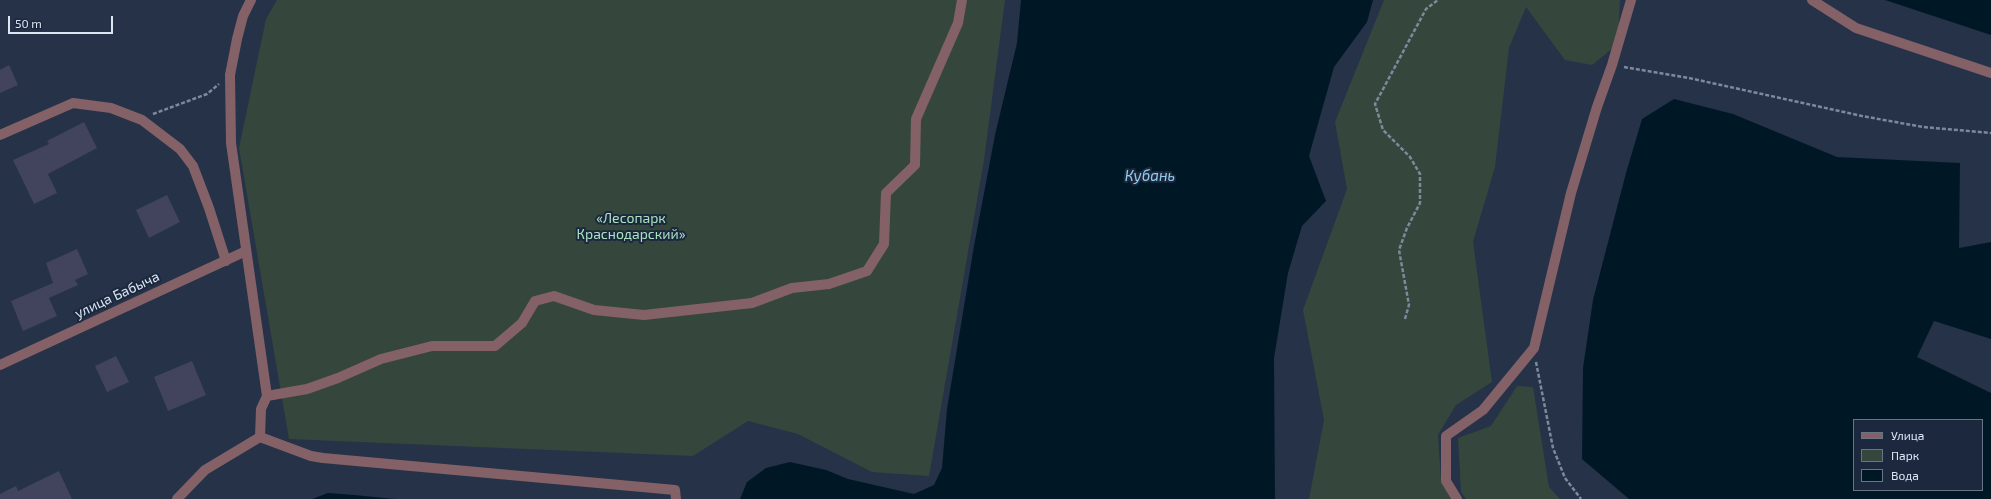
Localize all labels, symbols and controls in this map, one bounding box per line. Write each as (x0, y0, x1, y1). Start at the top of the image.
scale bar (10, 8, 115, 34)
text: 50 m (15, 16, 42, 30)
water label: Кубань (1125, 167, 1175, 185)
park label: «Лесопарк Краснодарский» (577, 210, 685, 242)
street label: улица Бабыча (72, 268, 162, 322)
legend (1853, 419, 1983, 491)
text: Улица (1891, 428, 1924, 442)
text: Парк (1891, 448, 1919, 462)
text: Вода (1891, 468, 1919, 482)

